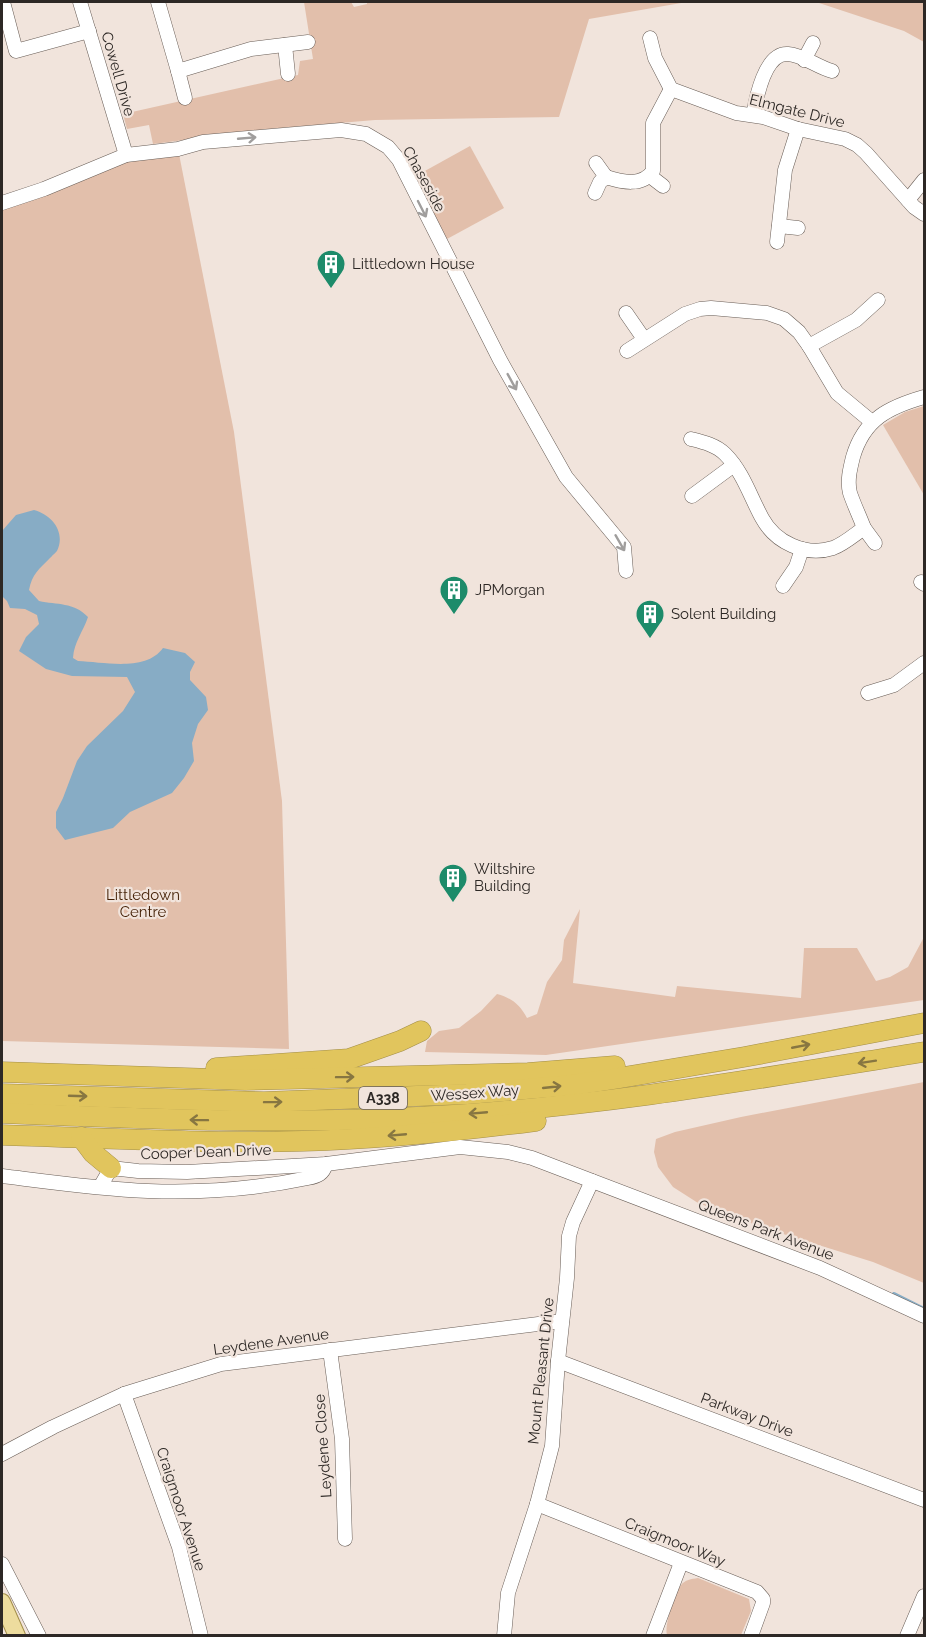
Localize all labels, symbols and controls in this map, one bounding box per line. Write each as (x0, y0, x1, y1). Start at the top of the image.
street label: Cowell Drive (97, 30, 139, 118)
street label: Elmgate Drive (747, 90, 847, 132)
one-way arrow (237, 132, 257, 143)
street label: Chaseside (399, 143, 449, 215)
one-way arrow (417, 199, 429, 217)
building icon: Littledown House (315, 248, 347, 290)
place label: Littledown House (352, 255, 475, 273)
one-way arrow (506, 373, 518, 390)
one-way arrow (614, 534, 626, 551)
building icon: JPMorgan (438, 574, 470, 616)
place label: JPMorgan (475, 581, 545, 599)
building icon: Solent Building (634, 598, 666, 640)
place label: Solent Building (671, 605, 776, 623)
place label: Wiltshire Building (474, 860, 535, 895)
building icon: Wiltshire Building (437, 862, 469, 904)
park label: Littledown Centre (106, 886, 180, 921)
one-way arrow (791, 1040, 811, 1051)
one-way arrow (857, 1056, 877, 1067)
one-way arrow (335, 1072, 355, 1083)
street label: Wessex Way (430, 1081, 520, 1105)
one-way arrow (541, 1081, 561, 1092)
road number: A338 (359, 1087, 407, 1109)
one-way arrow (68, 1090, 88, 1102)
one-way arrow (263, 1096, 283, 1107)
one-way arrow (469, 1108, 489, 1119)
one-way arrow (190, 1114, 210, 1126)
one-way arrow (387, 1130, 407, 1141)
street label: Cooper Dean Drive (140, 1141, 272, 1163)
street label: Queens Park Avenue (695, 1196, 837, 1264)
street label: Mount Pleasant Drive (524, 1297, 558, 1445)
street label: Leydene Avenue (212, 1325, 330, 1359)
street label: Parkway Drive (698, 1389, 796, 1441)
street label: Leydene Close (310, 1393, 336, 1498)
street label: Craigmoor Avenue (153, 1445, 210, 1573)
street label: Craigmoor Way (622, 1514, 728, 1570)

